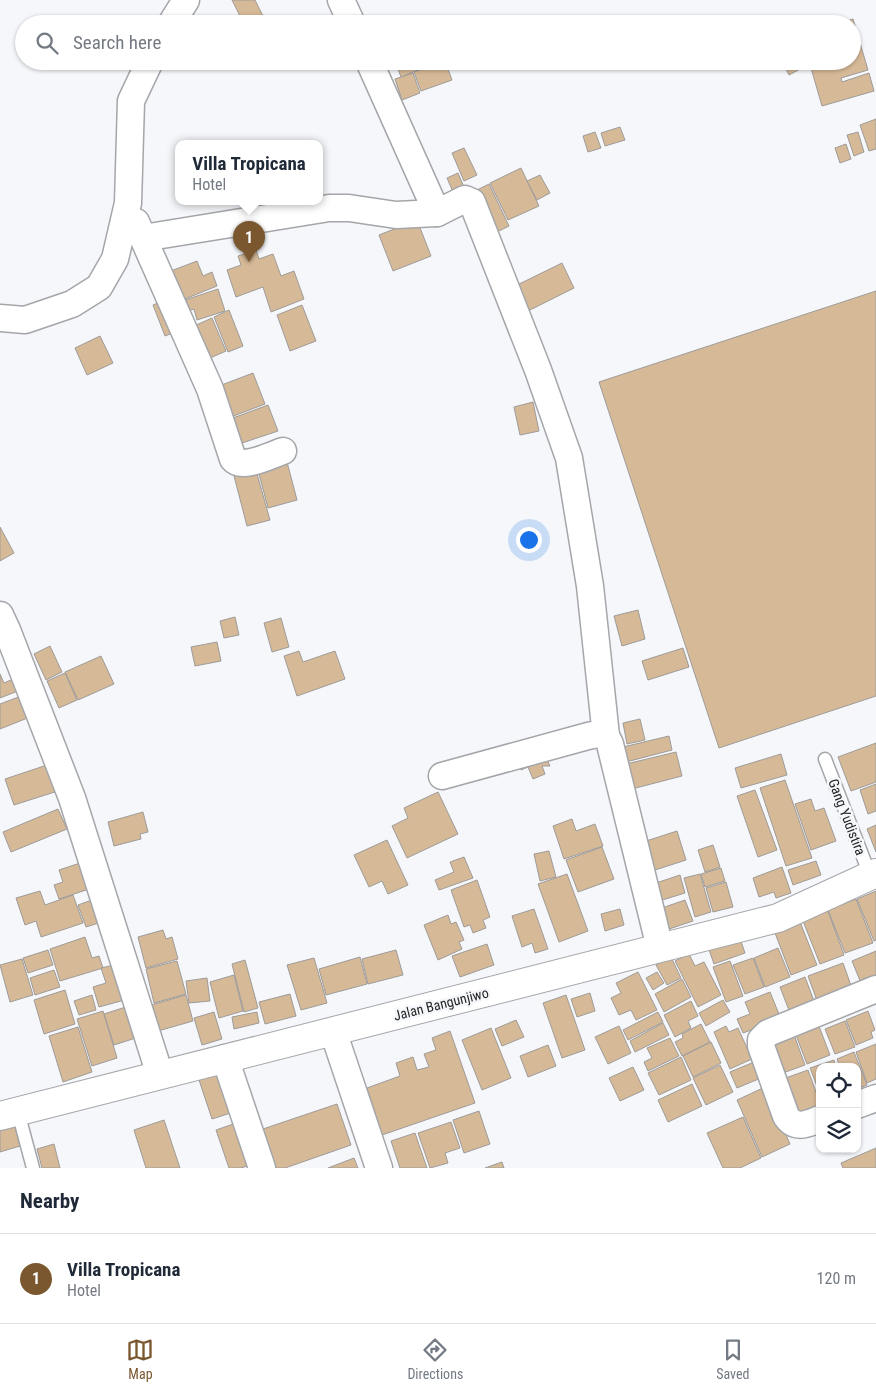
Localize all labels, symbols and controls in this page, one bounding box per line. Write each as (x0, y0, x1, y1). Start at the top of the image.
search box (15, 15, 861, 70)
icon: search (33, 29, 61, 57)
text: Search here (73, 31, 161, 54)
popup (175, 140, 323, 205)
text: Villa Tropicana (192, 152, 306, 175)
text: Hotel (192, 175, 226, 194)
pin: 1 (233, 221, 265, 262)
your location (516, 527, 542, 553)
street label: Gang Yudistira (825, 777, 869, 857)
street label: Jalan Bangunjiwo (392, 984, 490, 1024)
map controls (816, 1063, 861, 1153)
button: locate (816, 1063, 861, 1108)
button: layers (816, 1108, 861, 1153)
text: Nearby (20, 1189, 79, 1213)
text: Villa Tropicana (67, 1258, 180, 1281)
text: 1 (32, 1269, 40, 1288)
text: 120 m (817, 1269, 856, 1288)
text: Hotel (67, 1281, 101, 1300)
tab: Map (126, 1336, 154, 1382)
tab: Directions (407, 1336, 463, 1382)
tab: Saved (716, 1336, 750, 1382)

